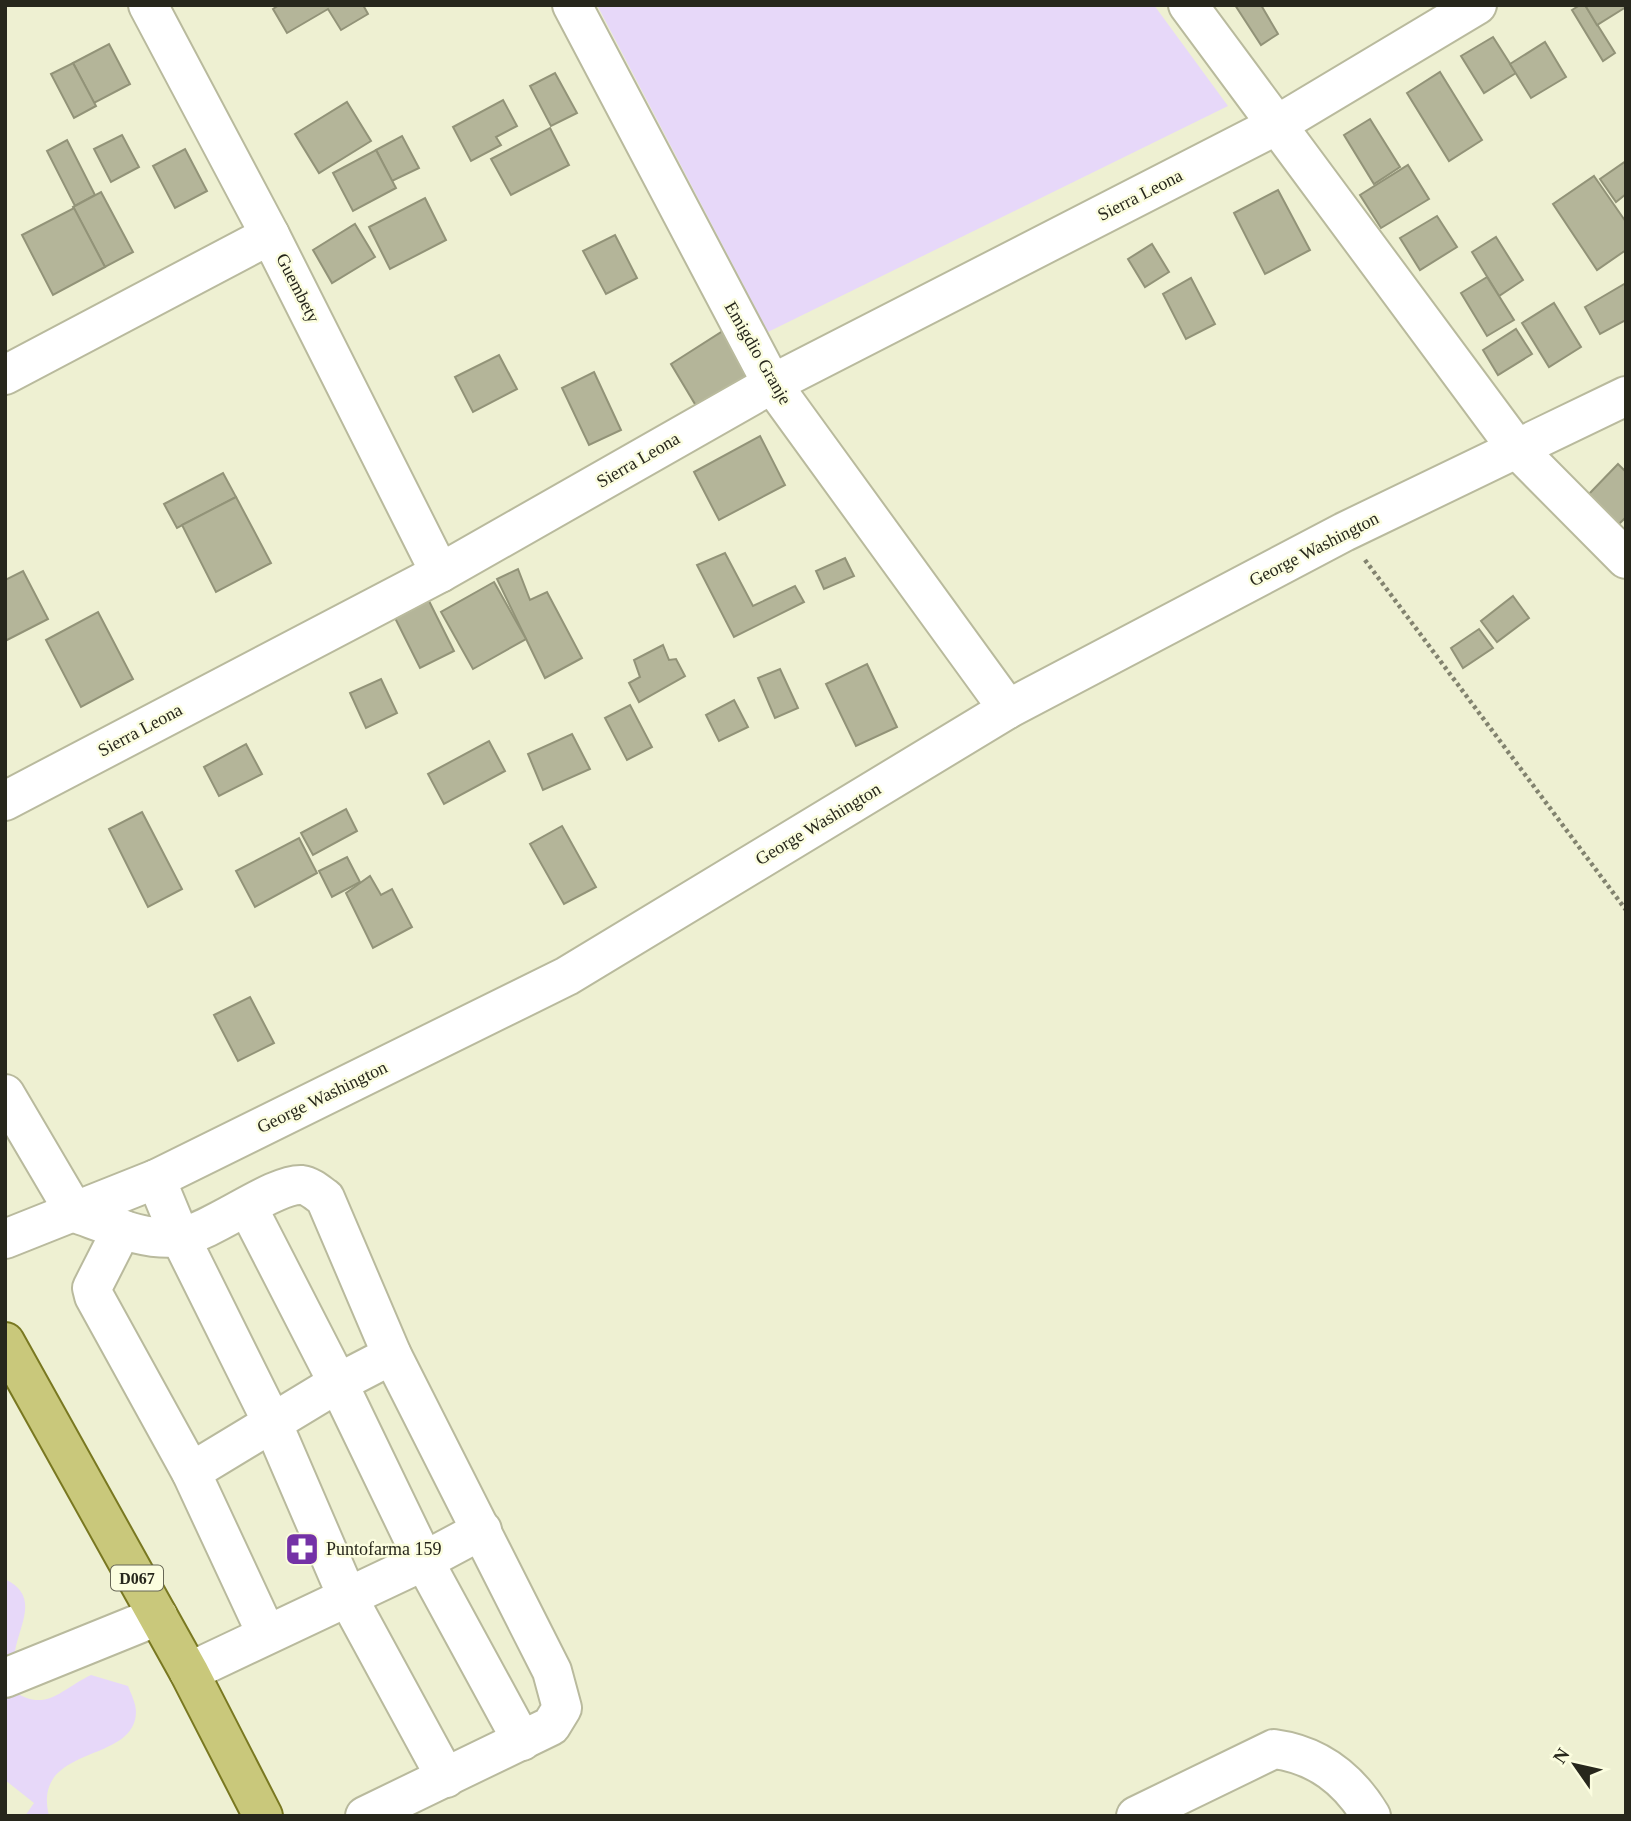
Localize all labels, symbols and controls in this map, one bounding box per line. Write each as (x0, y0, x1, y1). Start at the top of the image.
street label: Sierra Leona (1094, 165, 1186, 225)
street label: Guembety (272, 250, 324, 326)
street label: Emigdio Granje (720, 298, 796, 408)
street label: Sierra Leona (593, 428, 683, 492)
street label: George Washington (1246, 508, 1382, 590)
street label: Sierra Leona (94, 699, 186, 761)
street label: George Washington (752, 779, 884, 869)
street label: George Washington (254, 1057, 390, 1137)
pharmacy icon: Puntofarma 159 (283, 1530, 321, 1568)
place label: Puntofarma 159 (326, 1539, 441, 1559)
road number: D067 (111, 1566, 163, 1590)
north arrow (1540, 1730, 1610, 1800)
text: N (1549, 1744, 1574, 1767)

